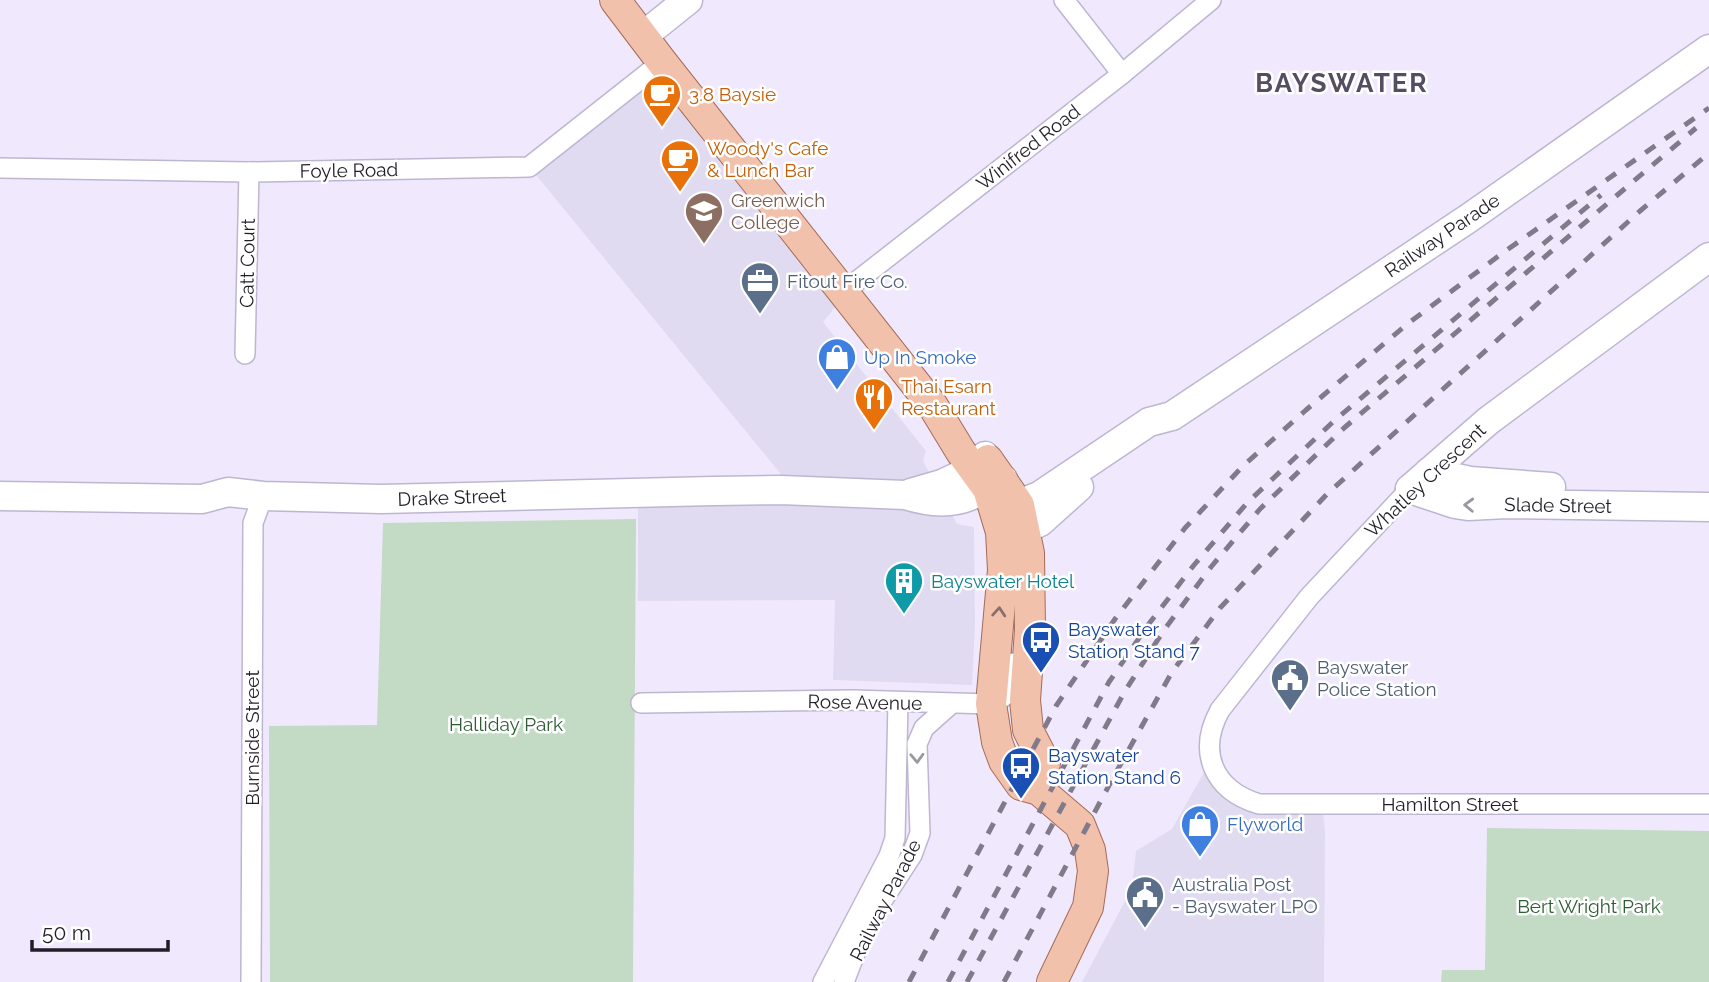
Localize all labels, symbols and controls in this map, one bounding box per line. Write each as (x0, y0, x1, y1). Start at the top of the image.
district label: BAYSWATER (1255, 68, 1429, 98)
cafe icon: 3.8 Baysie (641, 73, 683, 128)
place label: 3.8 Baysie (689, 83, 776, 105)
street label: Winifred Road (972, 100, 1084, 194)
place label: Woody's Cafe & Lunch Bar (707, 137, 828, 181)
cafe icon: Woody's Cafe & Lunch Bar (659, 138, 701, 193)
street label: Foyle Road (300, 158, 398, 182)
place label: Greenwich College (731, 189, 825, 233)
street label: Railway Parade (1381, 189, 1503, 281)
school or university icon: Greenwich College (683, 190, 725, 245)
street label: Catt Court (235, 217, 259, 308)
office icon: Fitout Fire Co. (739, 260, 781, 315)
place label: Fitout Fire Co. (787, 270, 908, 292)
shop icon: Up In Smoke (816, 336, 858, 391)
place label: Up In Smoke (864, 346, 976, 368)
place label: Thai Esarn Restaurant (901, 375, 996, 419)
restaurant icon: Thai Esarn Restaurant (853, 376, 895, 431)
street label: Whatley Crescent (1360, 418, 1490, 542)
street label: Drake Street (397, 484, 507, 510)
street label: Slade Street (1504, 493, 1613, 517)
one-way arrow (1464, 497, 1475, 512)
building icon: Bayswater Hotel (883, 560, 925, 615)
place label: Bayswater Hotel (931, 570, 1075, 592)
one-way arrow (992, 606, 1007, 617)
place label: Bayswater Station Stand 7 (1068, 618, 1200, 662)
bus stop icon: Bayswater Station Stand 7 (1020, 619, 1062, 674)
place label: Bayswater Police Station (1317, 656, 1436, 700)
public building icon: Bayswater Police Station (1269, 657, 1311, 712)
street label: Burnside Street (241, 670, 263, 806)
street label: Rose Avenue (807, 690, 923, 714)
park label: Halliday Park (449, 713, 563, 735)
place label: Bayswater Station Stand 6 (1048, 744, 1181, 788)
bus stop icon: Bayswater Station Stand 6 (1000, 745, 1042, 800)
one-way arrow (910, 753, 925, 764)
street label: Hamilton Street (1381, 793, 1519, 815)
shop icon: Flyworld (1179, 803, 1221, 858)
place label: Flyworld (1227, 813, 1303, 835)
street label: Railway Parade (845, 836, 925, 964)
place label: Australia Post - Bayswater LPO (1172, 873, 1318, 917)
public building icon: Australia Post - Bayswater LPO (1124, 874, 1166, 929)
park label: Bert Wright Park (1517, 895, 1661, 917)
scale bar (32, 908, 168, 952)
text: 50 m (42, 920, 91, 945)

